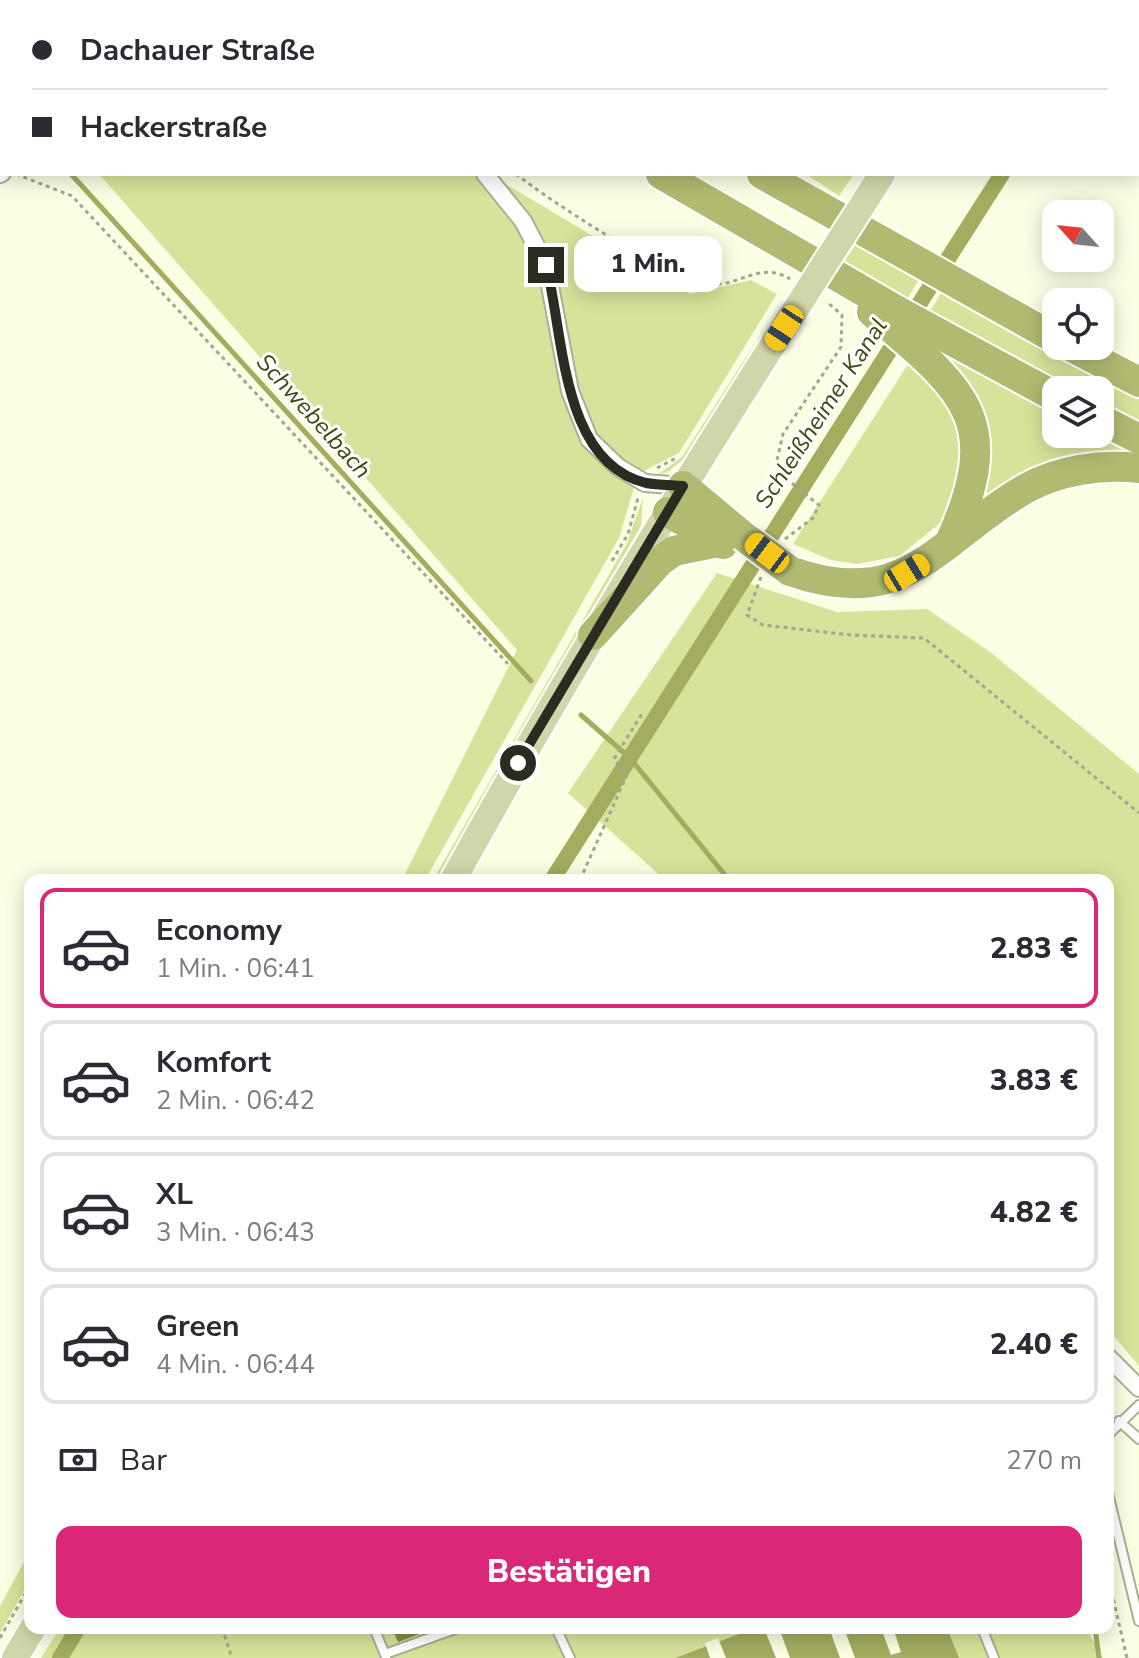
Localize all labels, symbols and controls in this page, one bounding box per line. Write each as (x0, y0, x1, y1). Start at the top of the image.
text: Dachauer Straße (80, 30, 315, 71)
text: Hackerstraße (80, 107, 267, 148)
north arrow (1042, 200, 1114, 272)
map controls (1042, 200, 1114, 448)
callout: 1 Min. (574, 237, 722, 293)
text: 1 Min. (611, 246, 685, 281)
route end (528, 247, 564, 283)
button: locate (1042, 288, 1114, 360)
car (761, 301, 807, 355)
water label: Schleißheimer Kanal (747, 312, 895, 514)
water label: Schwebelbach (249, 347, 379, 485)
button: layers (1042, 376, 1114, 448)
car (741, 529, 793, 577)
car (880, 550, 934, 596)
route start (500, 745, 536, 781)
text: Economy (156, 910, 282, 951)
icon: car (60, 912, 132, 984)
text: 2.83 € (990, 928, 1078, 969)
text: 1 Min. · 06:41 (156, 951, 315, 986)
text: Komfort (156, 1042, 271, 1083)
icon: car (60, 1044, 132, 1116)
text: 3.83 € (990, 1060, 1078, 1101)
text: 2 Min. · 06:42 (156, 1083, 315, 1118)
text: XL (156, 1174, 193, 1215)
icon: car (60, 1176, 132, 1248)
text: 4.82 € (990, 1192, 1078, 1233)
text: 3 Min. · 06:43 (156, 1215, 315, 1250)
text: Green (156, 1306, 240, 1347)
icon: car (60, 1308, 132, 1380)
text: 2.40 € (990, 1324, 1078, 1365)
text: 4 Min. · 06:44 (156, 1347, 315, 1382)
icon: cash (56, 1438, 100, 1482)
text: Bar (120, 1440, 167, 1481)
text: 270 m (1006, 1443, 1082, 1478)
button: Bestätigen (56, 1526, 1082, 1618)

